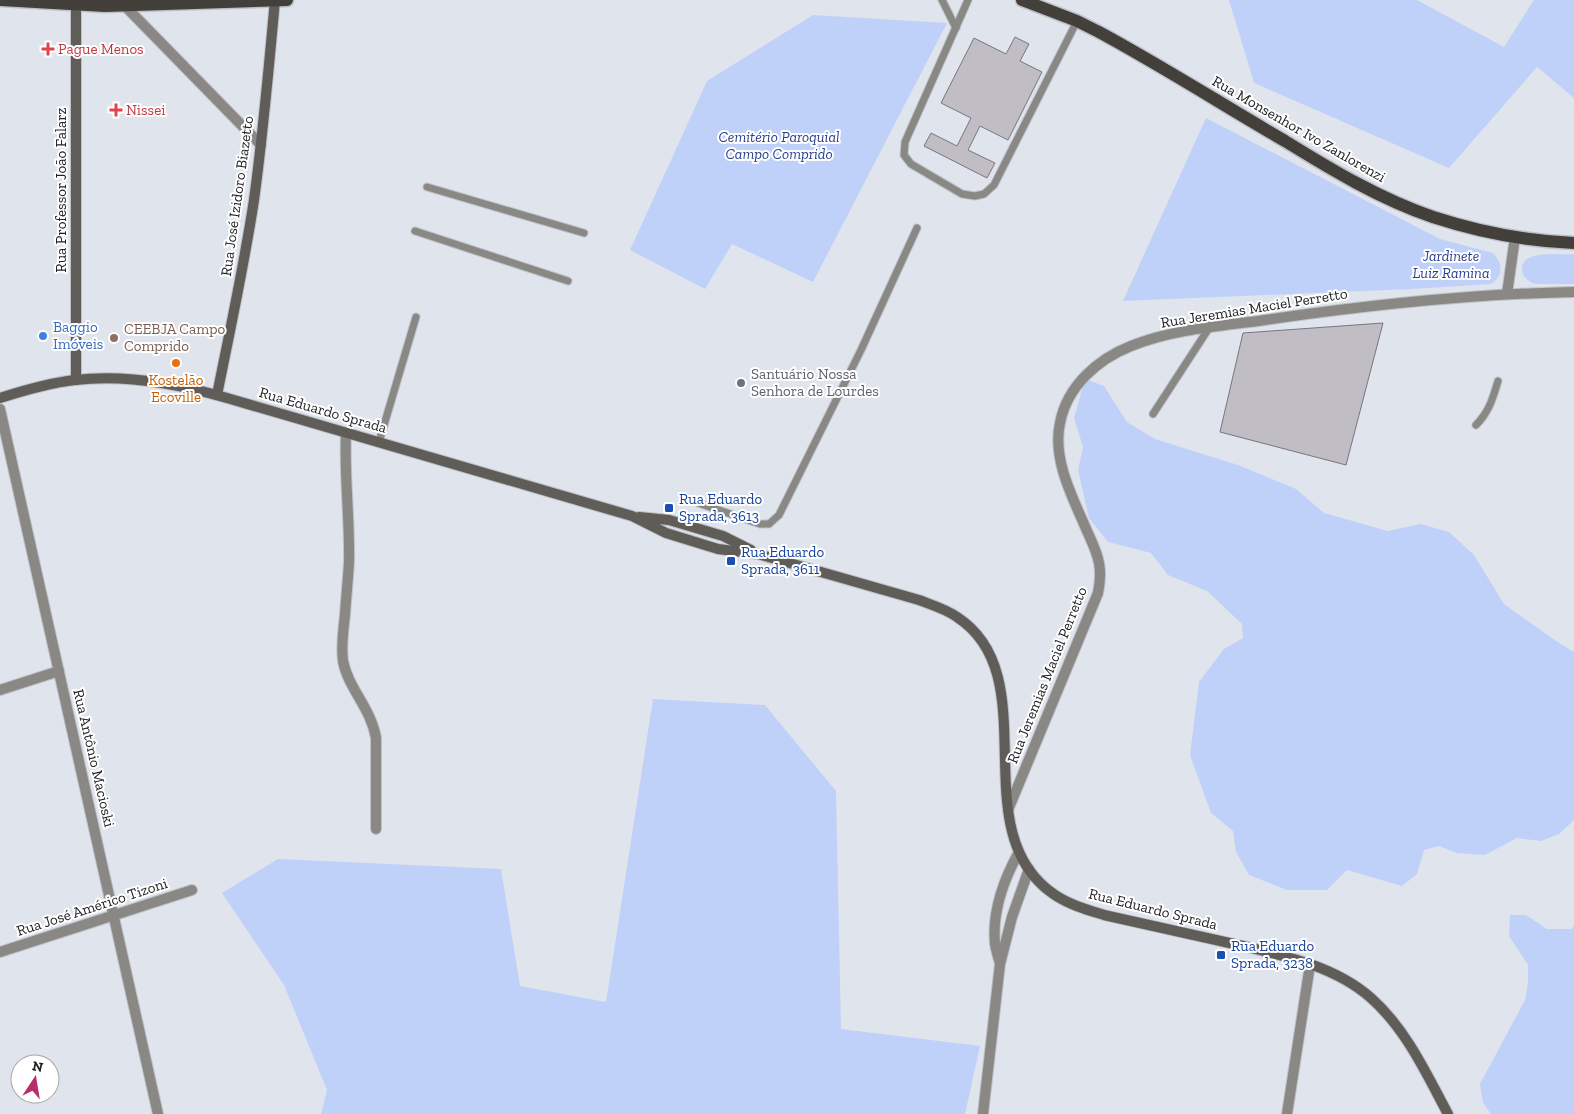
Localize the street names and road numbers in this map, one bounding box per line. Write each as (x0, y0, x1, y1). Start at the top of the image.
street label: Rua Monsenhor Ivo Zanlorenzi (1209, 72, 1389, 186)
street label: Rua Professor João Falarz (52, 107, 70, 273)
street label: Rua José Izidoro Biazetto (217, 114, 257, 277)
street label: Rua Jeremias Maciel Perretto (1159, 284, 1349, 332)
street label: Rua Eduardo Sprada (257, 383, 389, 437)
street label: Rua Jeremias Maciel Perretto (1003, 584, 1091, 766)
street label: Rua Antônio Macioski (69, 687, 119, 829)
street label: Rua José Américo Tizoni (14, 874, 170, 940)
street label: Rua Eduardo Sprada (1087, 884, 1219, 934)

